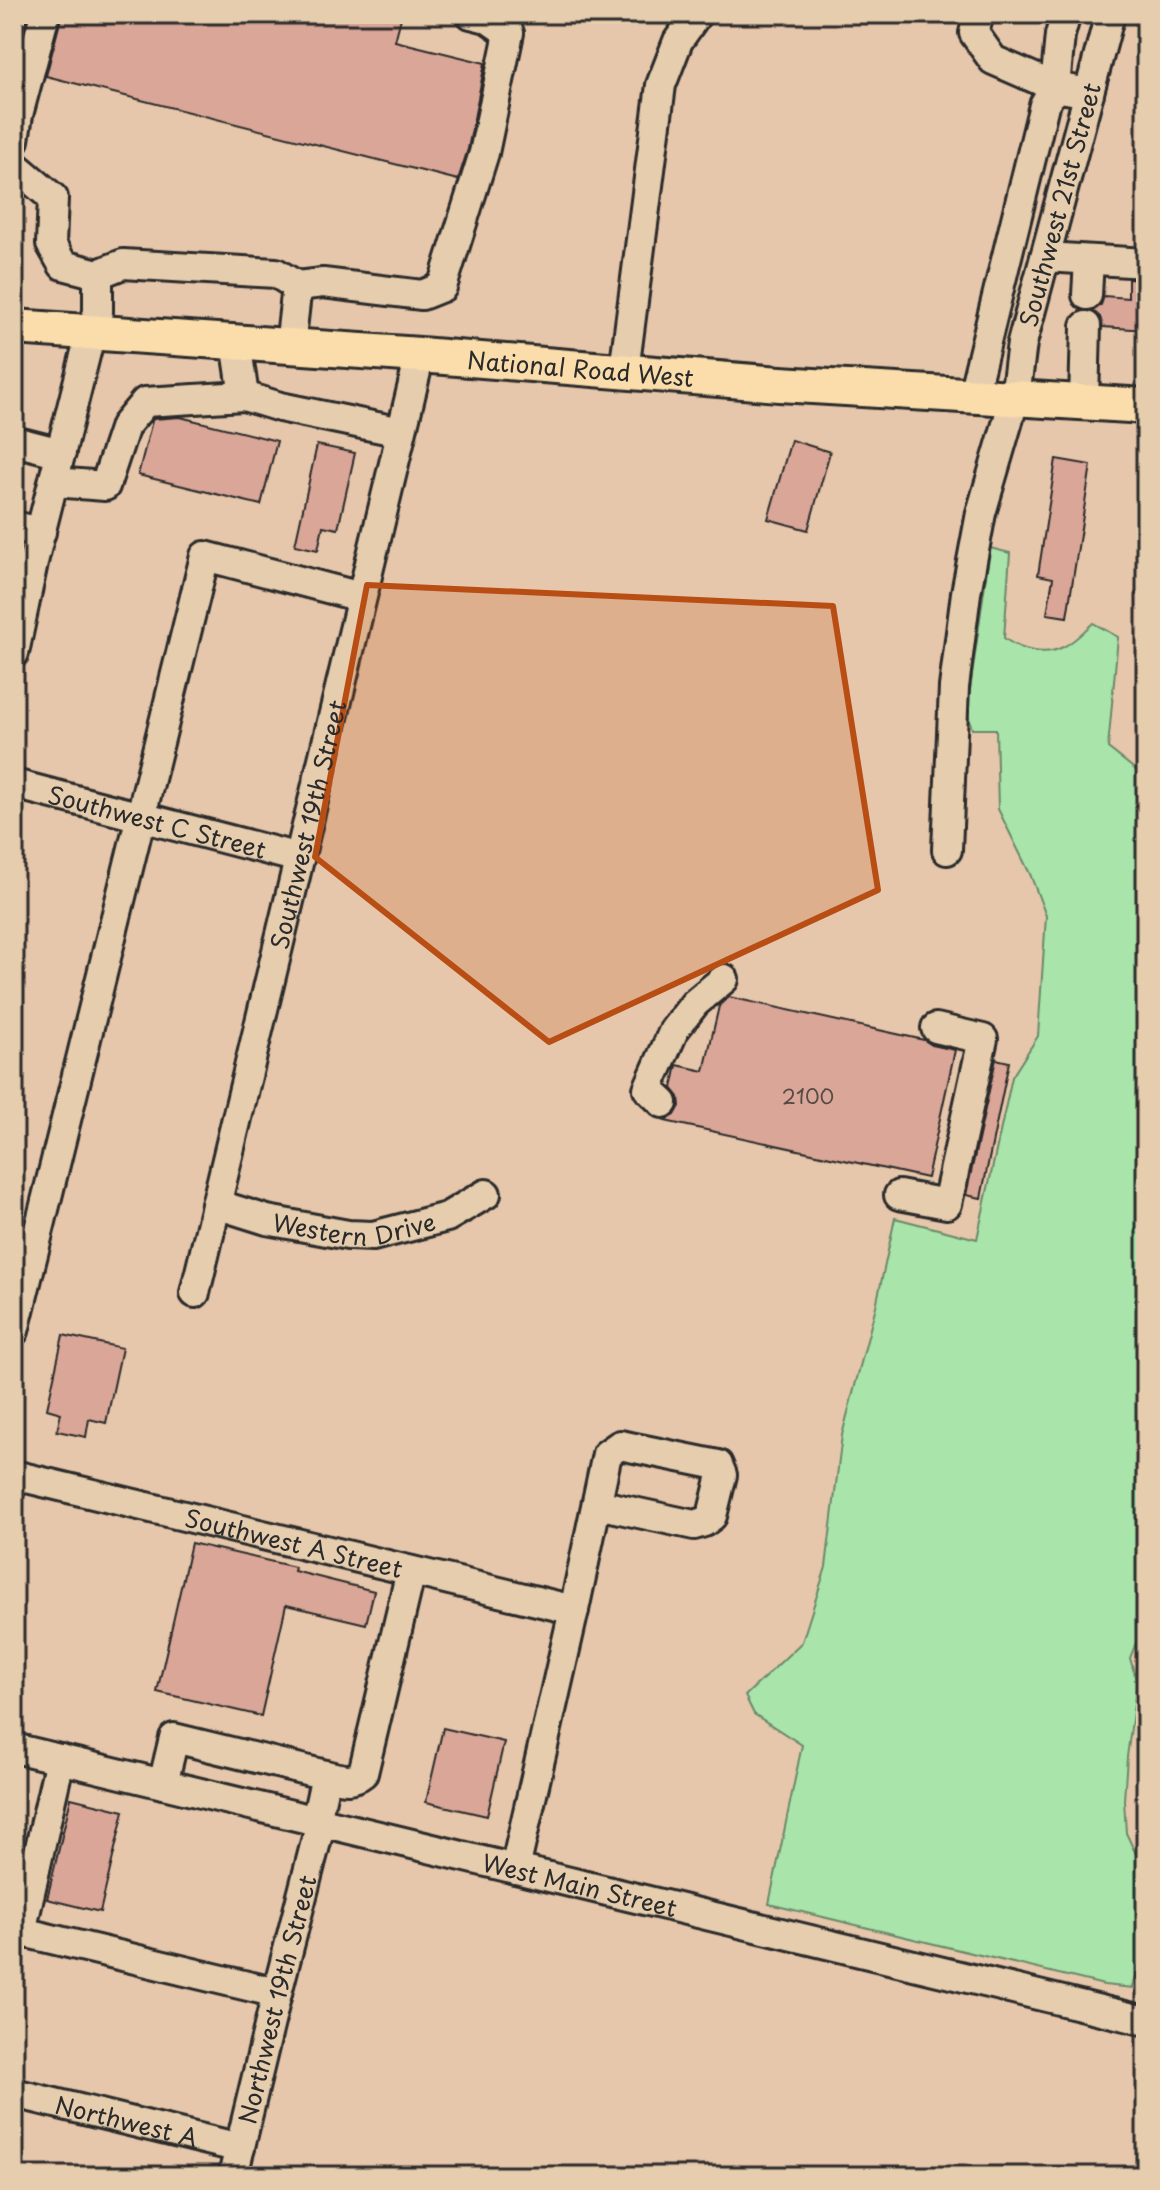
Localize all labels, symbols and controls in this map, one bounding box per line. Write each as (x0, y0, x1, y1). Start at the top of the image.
street label: Southwest 21st Street (1009, 78, 1109, 331)
street label: National Road West (466, 341, 695, 395)
street label: Southwest 19th Street (260, 696, 355, 952)
street label: Southwest C Street (44, 776, 270, 867)
house number: 2100 (782, 1081, 834, 1111)
street label: Western Drive (270, 1203, 439, 1254)
street label: Southwest A Street (181, 1499, 407, 1586)
street label: West Main Street (479, 1844, 681, 1925)
street label: Northwest 19th Street (228, 1871, 325, 2127)
street label: Northwest A (52, 2086, 202, 2155)

